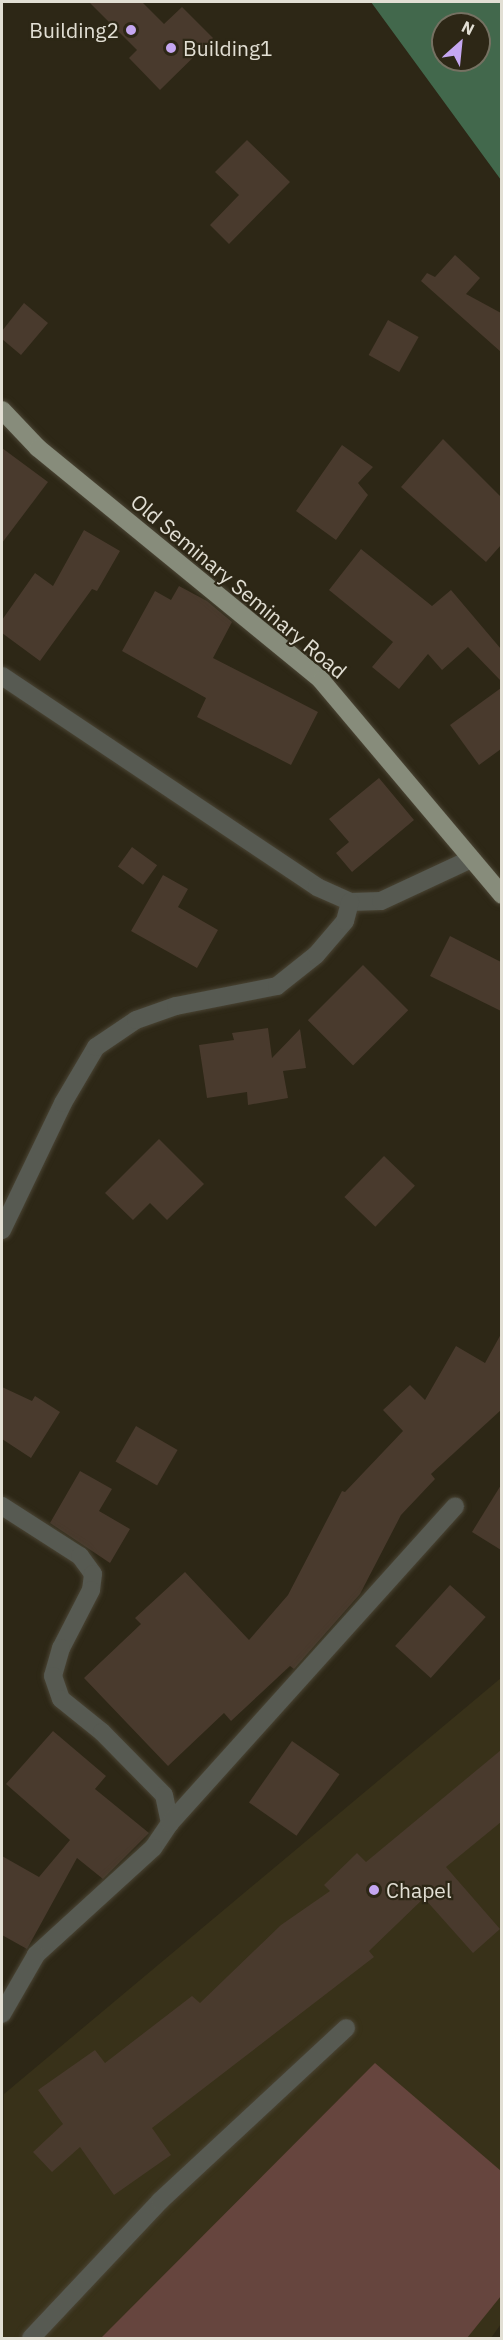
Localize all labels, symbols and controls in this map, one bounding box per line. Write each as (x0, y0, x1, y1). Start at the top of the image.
north arrow (431, 12, 491, 72)
text: N (459, 16, 478, 39)
place label: Building2 (29, 17, 119, 43)
marker: Building2 (124, 23, 138, 37)
place label: Building1 (183, 35, 273, 61)
marker: Building1 (164, 41, 178, 55)
street label: Old Seminary Seminary Road (126, 488, 352, 684)
place label: Chapel (386, 1877, 452, 1903)
marker: Chapel (367, 1883, 381, 1897)

